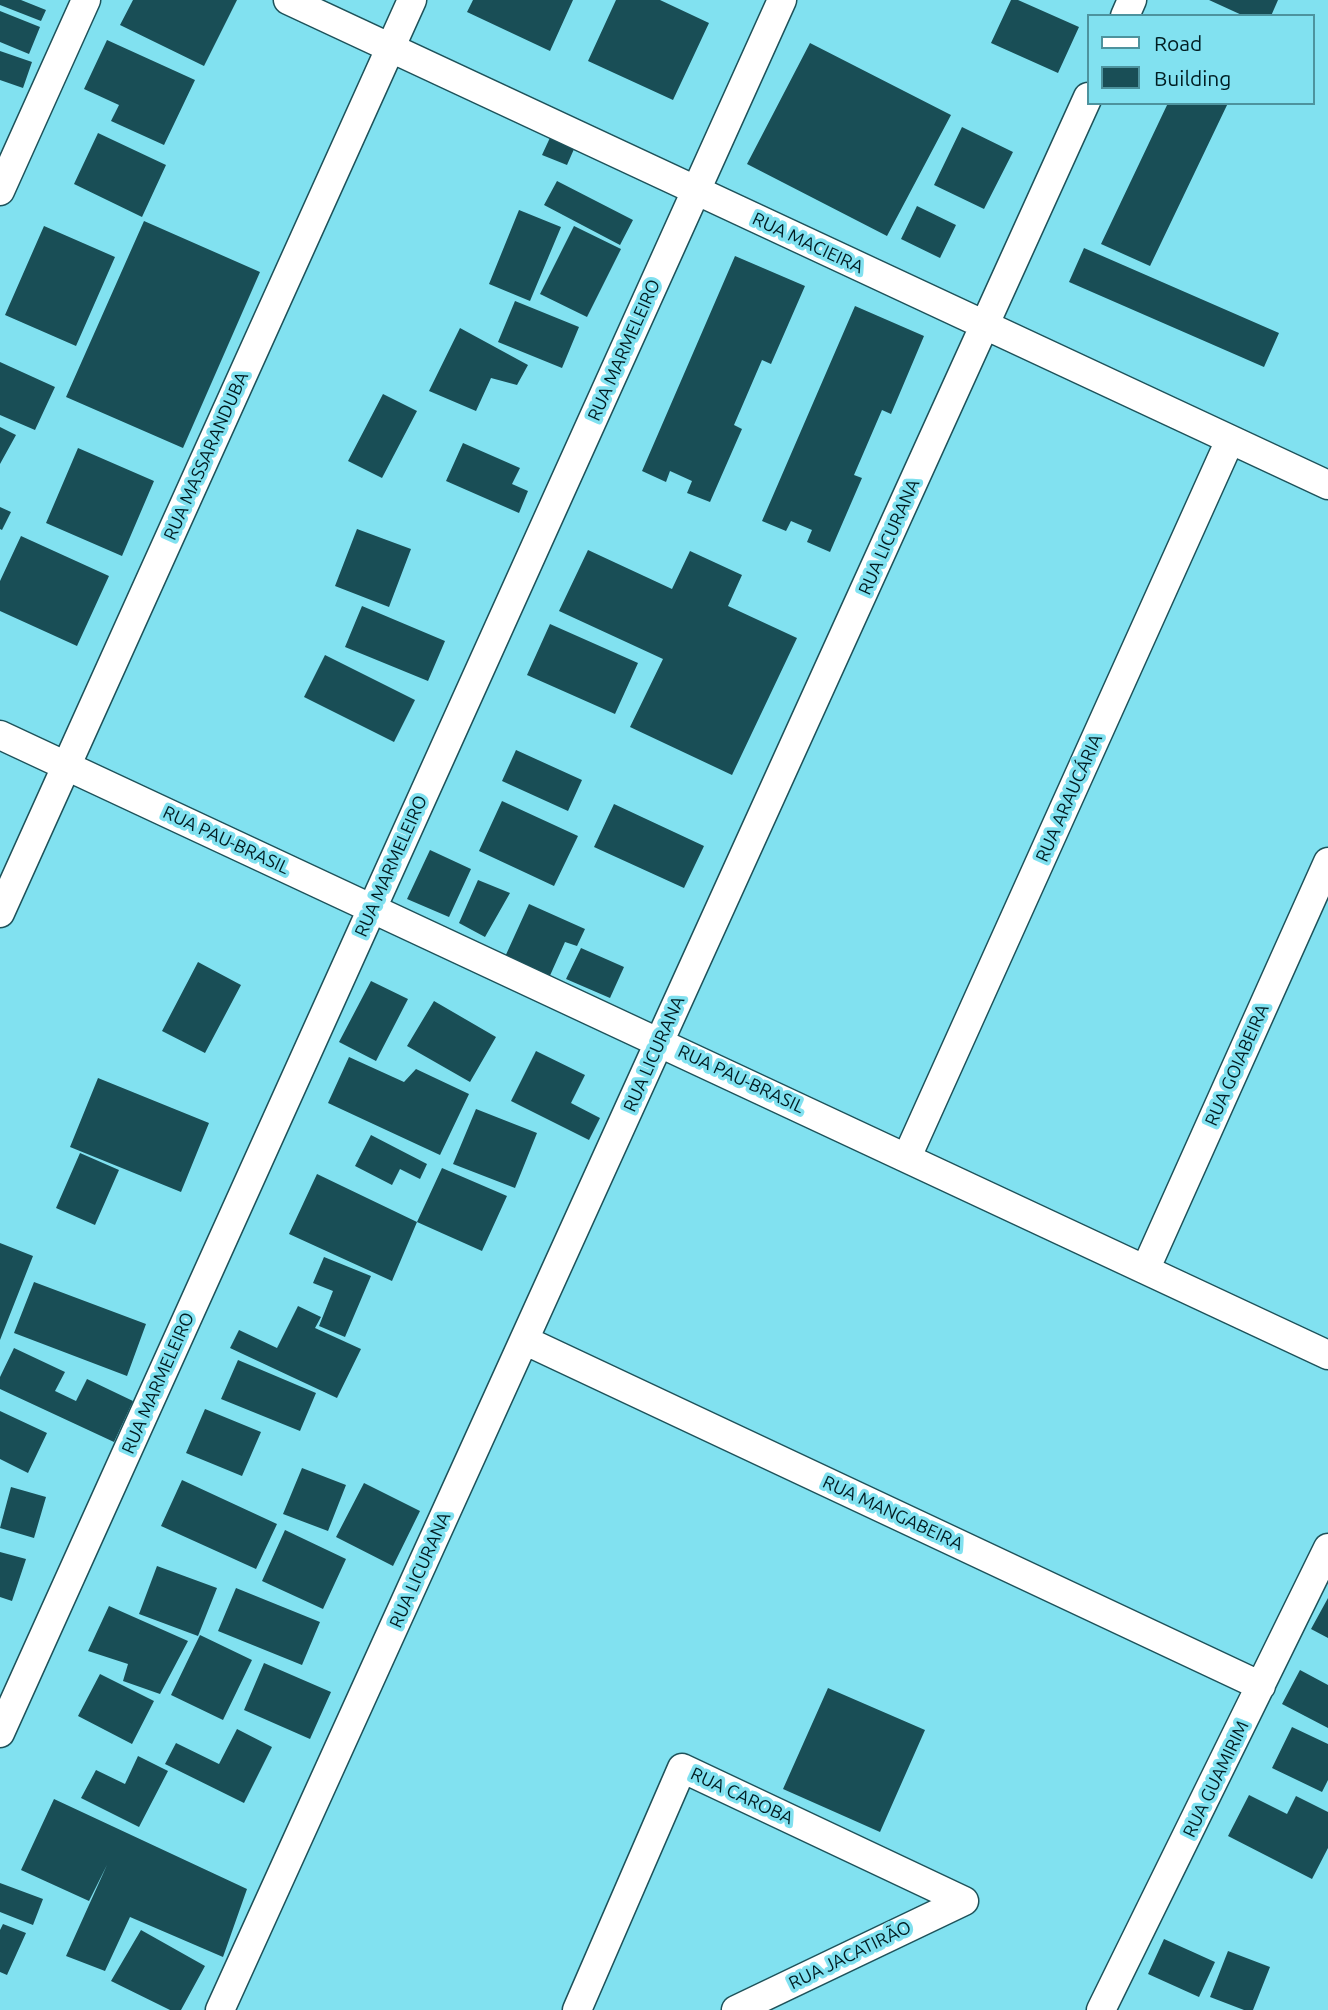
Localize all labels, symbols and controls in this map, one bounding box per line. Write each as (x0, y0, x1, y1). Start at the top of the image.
legend (1086, 14, 1314, 105)
text: Road (1154, 31, 1202, 55)
text: Building (1154, 66, 1231, 90)
street label: RUA MACIEIRA (749, 208, 867, 278)
street label: RUA MARMELEIRO (583, 276, 665, 424)
street label: RUA MASSARANDUBA (159, 369, 253, 543)
street label: RUA LICURANA (854, 476, 924, 598)
street label: RUA ARAUCÁRIA (1031, 731, 1107, 865)
street label: RUA MARMELEIRO (350, 792, 432, 940)
street label: RUA PAU-BRASIL (159, 801, 293, 879)
street label: RUA LICURANA (619, 993, 689, 1115)
street label: RUA GOIABEIRA (1200, 1001, 1274, 1129)
street label: RUA PAU-BRASIL (674, 1040, 808, 1118)
street label: RUA MARMELEIRO (117, 1309, 199, 1457)
street label: RUA MANGABEIRA (819, 1471, 967, 1555)
street label: RUA LICURANA (385, 1509, 455, 1631)
street label: RUA GUAMIRIM (1178, 1717, 1254, 1841)
street label: RUA CAROBA (687, 1763, 797, 1829)
street label: RUA JACATIRÃO (785, 1916, 915, 1994)

